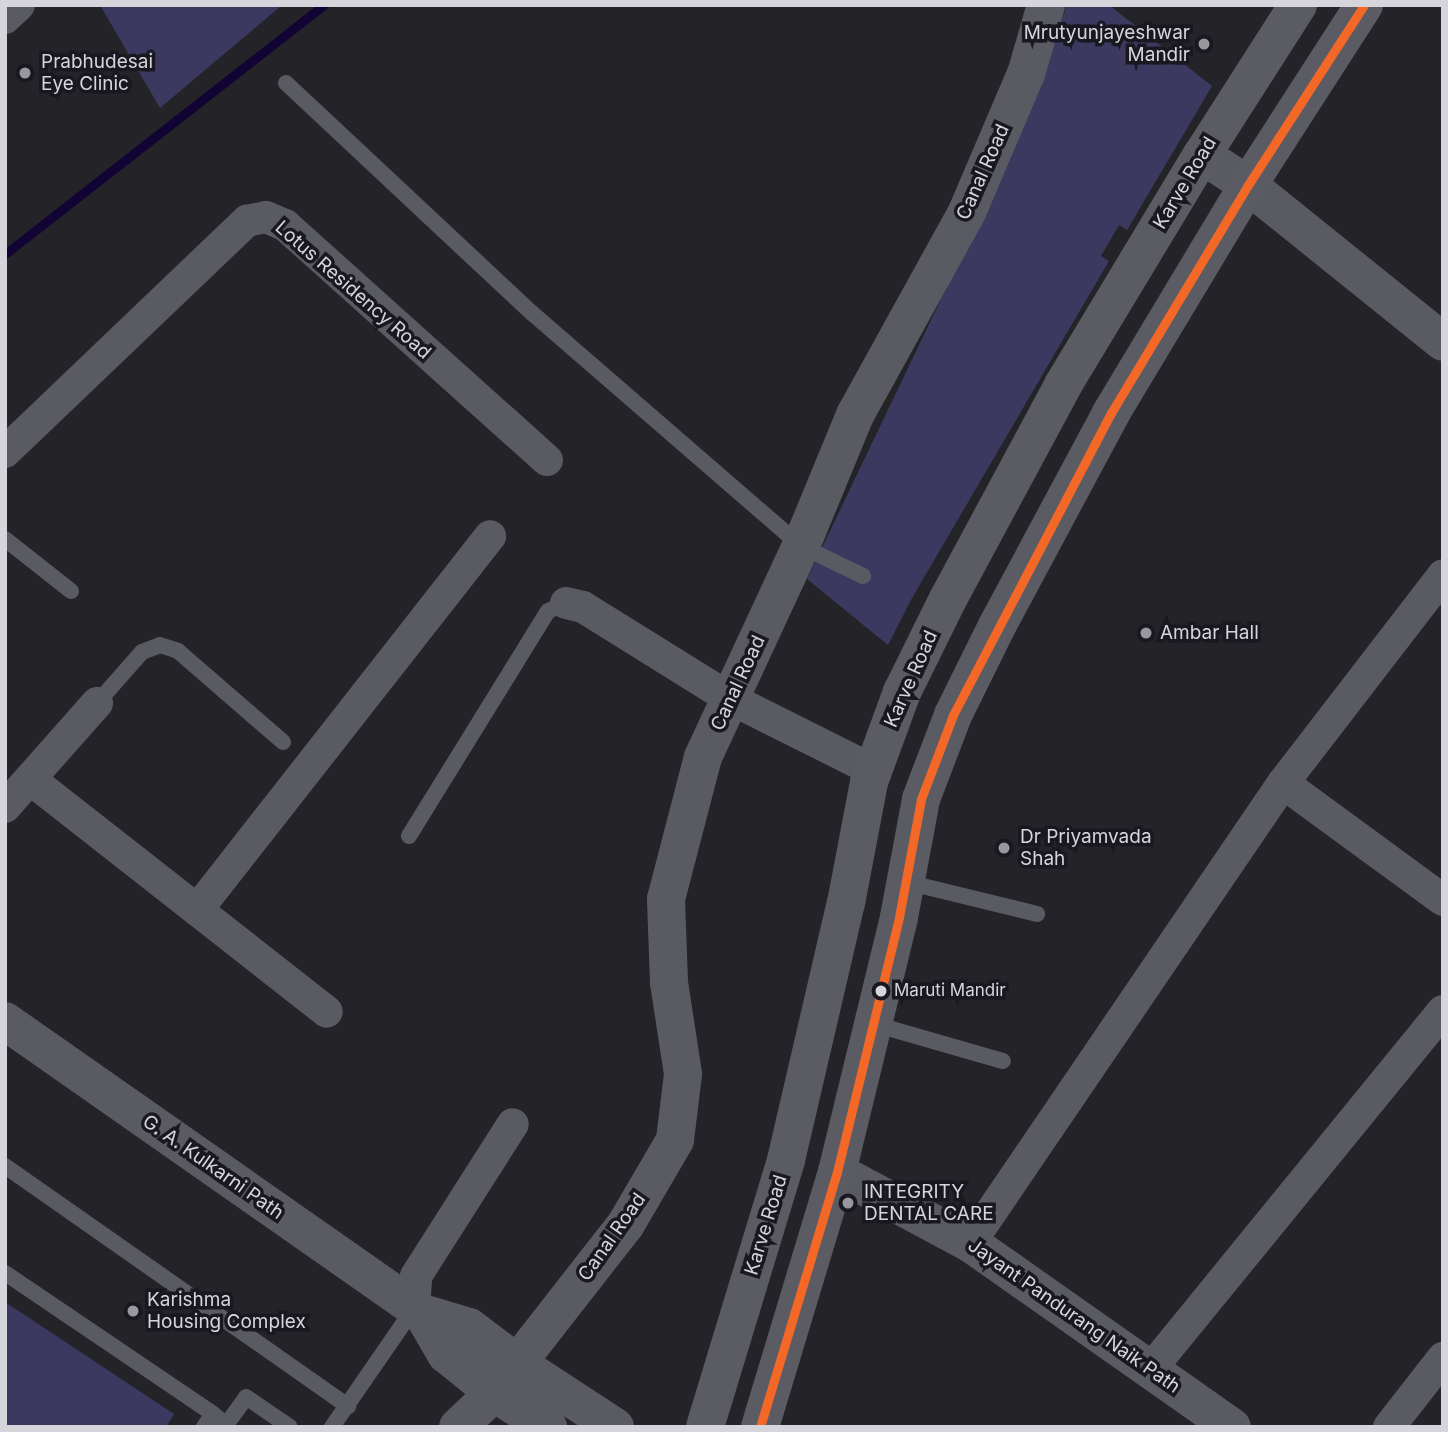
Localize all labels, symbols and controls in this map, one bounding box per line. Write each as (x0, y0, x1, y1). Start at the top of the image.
place label: Mrutyunjayeshwar Mandir (1024, 22, 1190, 66)
marker: Mrutyunjayeshwar Mandir (1196, 36, 1212, 52)
place label: Prabhudesai Eye Clinic (41, 51, 153, 95)
marker: Prabhudesai Eye Clinic (15, 63, 35, 83)
street label: Canal Road (952, 121, 1014, 223)
street label: Karve Road (1149, 133, 1221, 233)
street label: Lotus Residency Road (270, 216, 436, 364)
place label: Ambar Hall (1160, 622, 1259, 644)
marker: Ambar Hall (1138, 625, 1154, 641)
street label: Karve Road (880, 627, 942, 731)
street label: Canal Road (706, 632, 770, 734)
place label: Dr Priyamvada Shah (1020, 826, 1152, 870)
marker: Dr Priyamvada Shah (994, 838, 1014, 858)
place label: Maruti Mandir (894, 981, 1006, 1001)
marker: Maruti Mandir (874, 984, 888, 998)
street label: G. A. Kulkarni Path (138, 1110, 288, 1224)
street label: Karve Road (740, 1172, 792, 1278)
place label: INTEGRITY DENTAL CARE (864, 1181, 994, 1225)
street label: Canal Road (573, 1189, 651, 1285)
marker: INTEGRITY DENTAL CARE (838, 1193, 858, 1213)
street label: Jayant Pandurang Naik Path (963, 1234, 1185, 1398)
place label: Karishma Housing Complex (147, 1289, 306, 1333)
marker: Karishma Housing Complex (125, 1303, 141, 1319)

